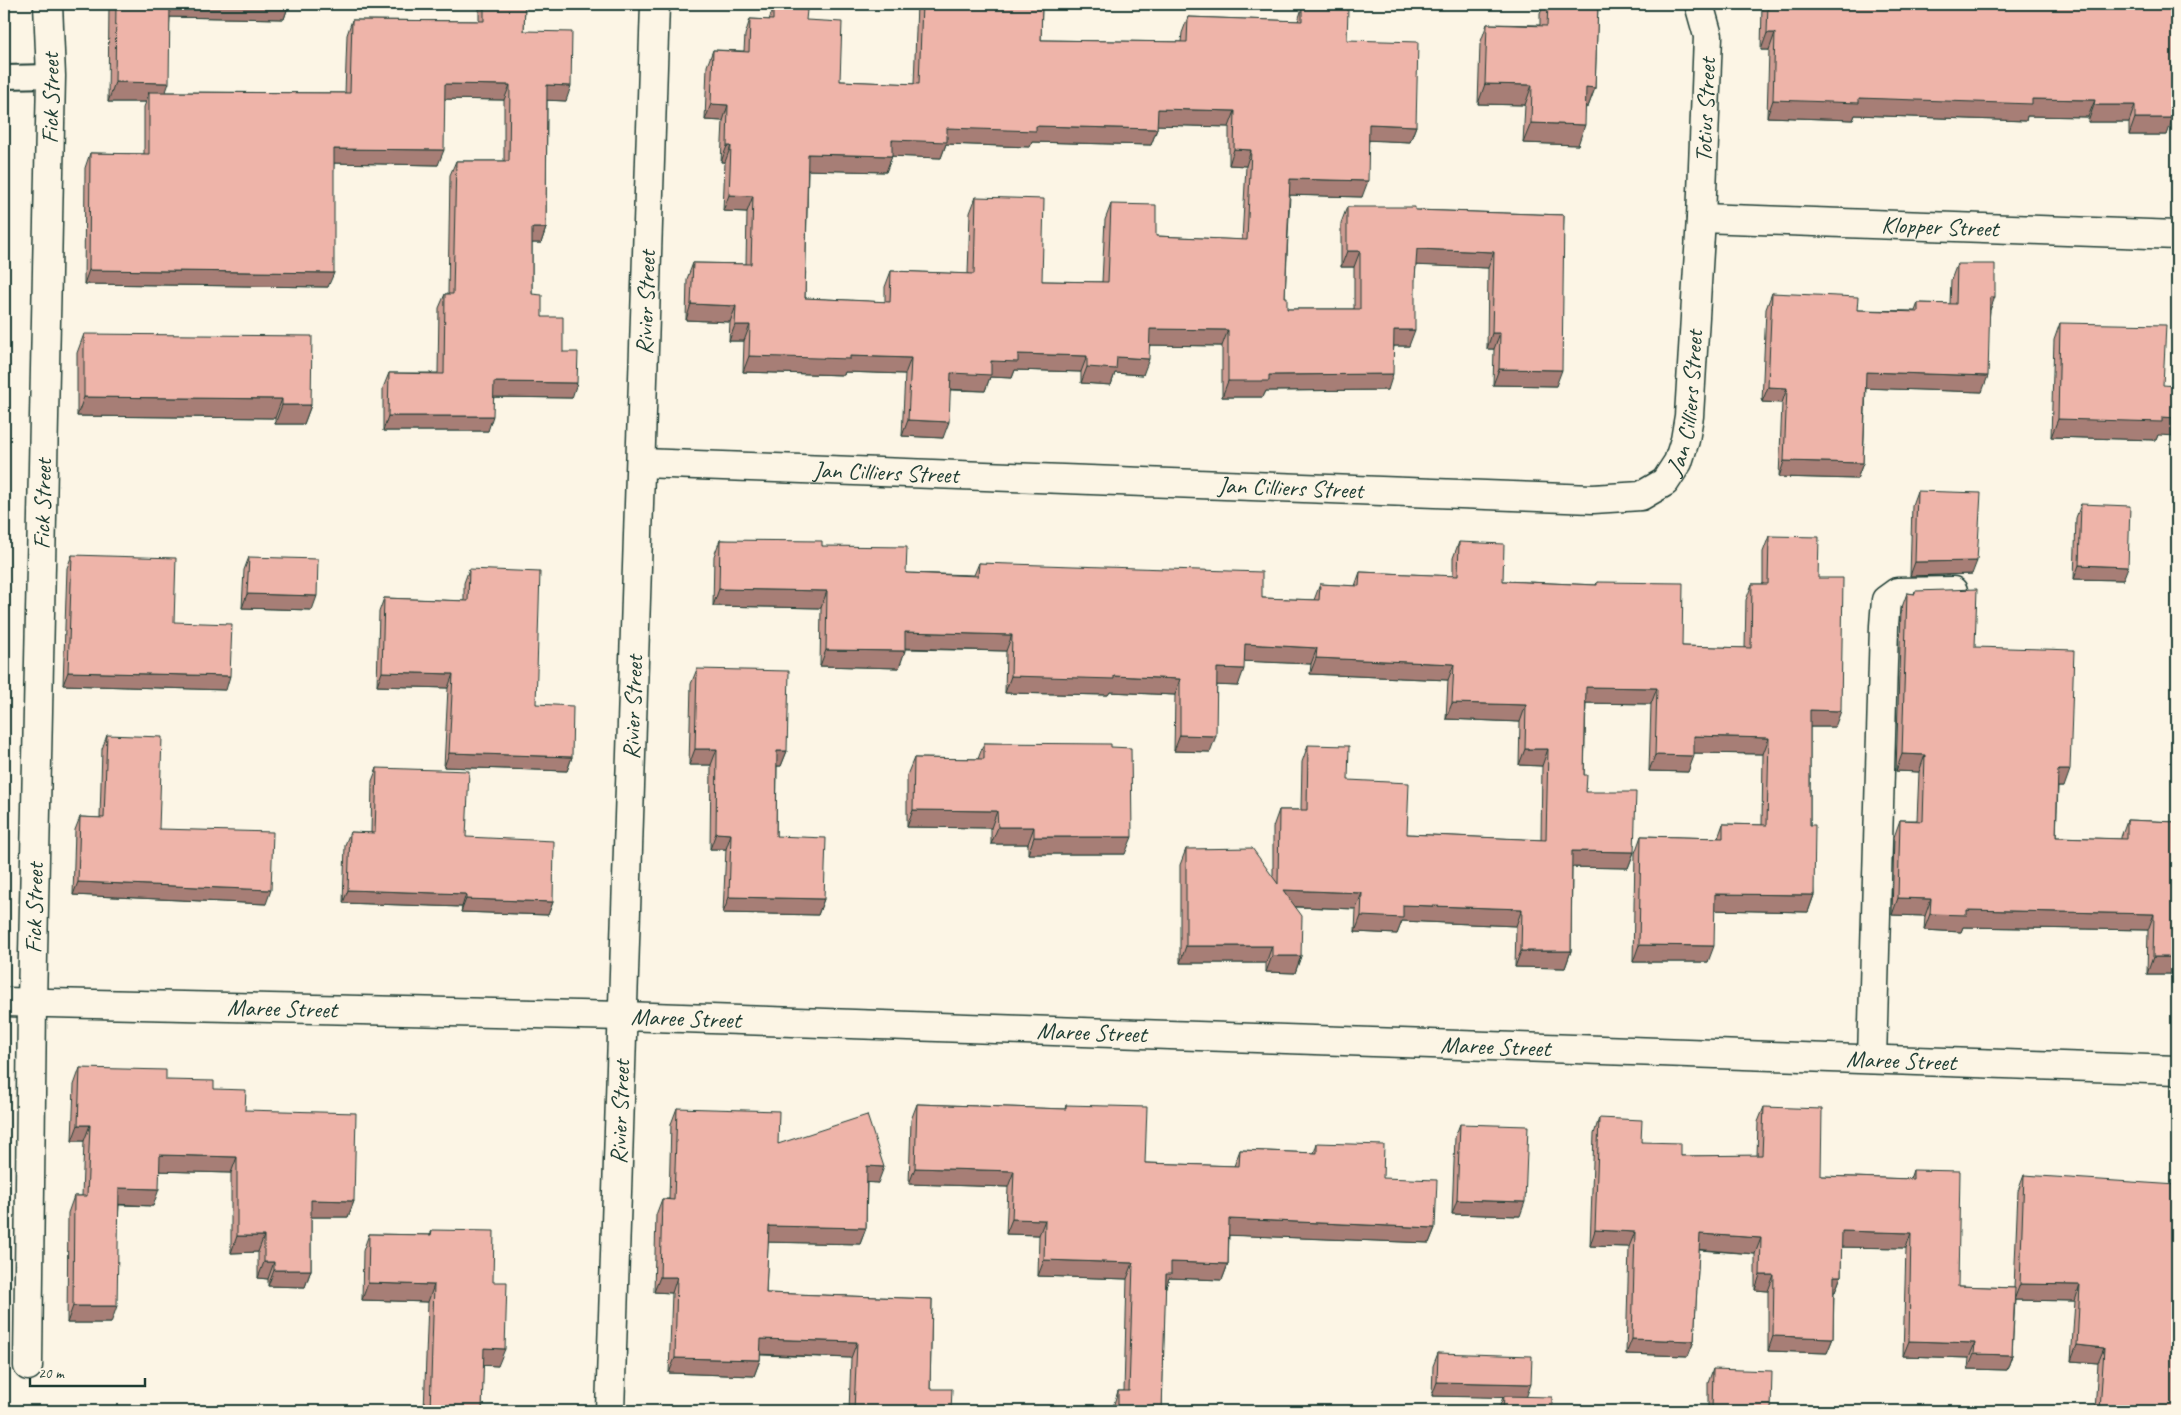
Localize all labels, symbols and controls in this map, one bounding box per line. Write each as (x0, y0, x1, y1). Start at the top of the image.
street label: Fick Street (35, 50, 66, 144)
street label: Totius Street (1688, 55, 1722, 163)
street label: Klopper Street (1881, 209, 2001, 244)
street label: Rivier Street (629, 248, 662, 355)
street label: Jan Cilliers Street (1658, 327, 1709, 481)
street label: Jan Cilliers Street (812, 454, 961, 490)
street label: Fick Street (26, 456, 58, 550)
street label: Jan Cilliers Street (1216, 470, 1366, 505)
street label: Rivier Street (616, 653, 649, 760)
street label: Fick Street (18, 860, 50, 954)
street label: Maree Street (227, 992, 339, 1025)
street label: Maree Street (630, 1001, 743, 1035)
street label: Maree Street (1036, 1015, 1149, 1049)
street label: Maree Street (1440, 1029, 1553, 1063)
street label: Maree Street (1846, 1044, 1958, 1077)
street label: Rivier Street (603, 1058, 636, 1165)
scale bar (30, 1355, 145, 1387)
text: 20 m (38, 1364, 65, 1383)

